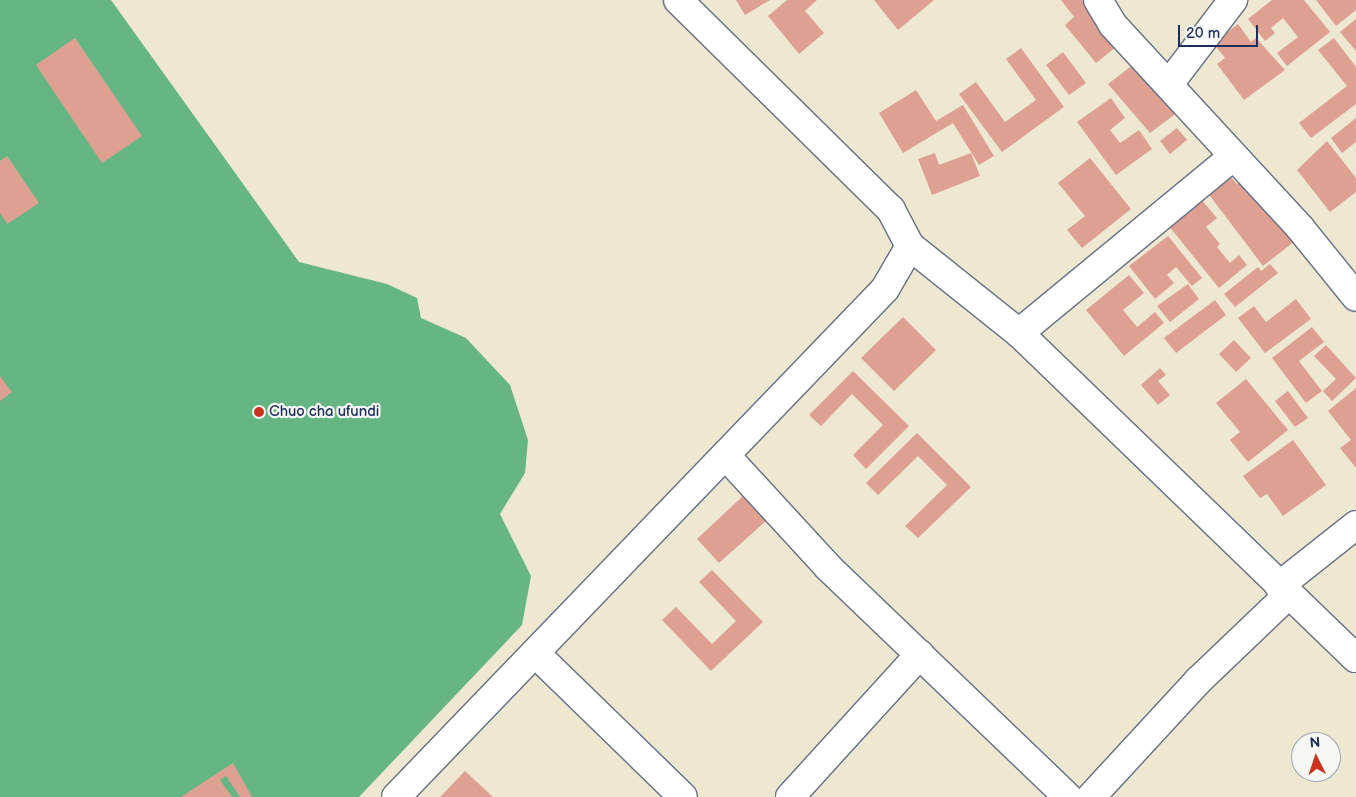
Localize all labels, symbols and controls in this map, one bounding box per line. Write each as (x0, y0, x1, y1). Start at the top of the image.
scale bar (1181, 15, 1261, 47)
text: 20 m (1186, 24, 1220, 43)
place label: Chuo cha ufundi (269, 403, 379, 421)
marker: Chuo cha ufundi (253, 406, 265, 418)
north arrow (1291, 732, 1341, 782)
text: N (1309, 734, 1321, 751)

